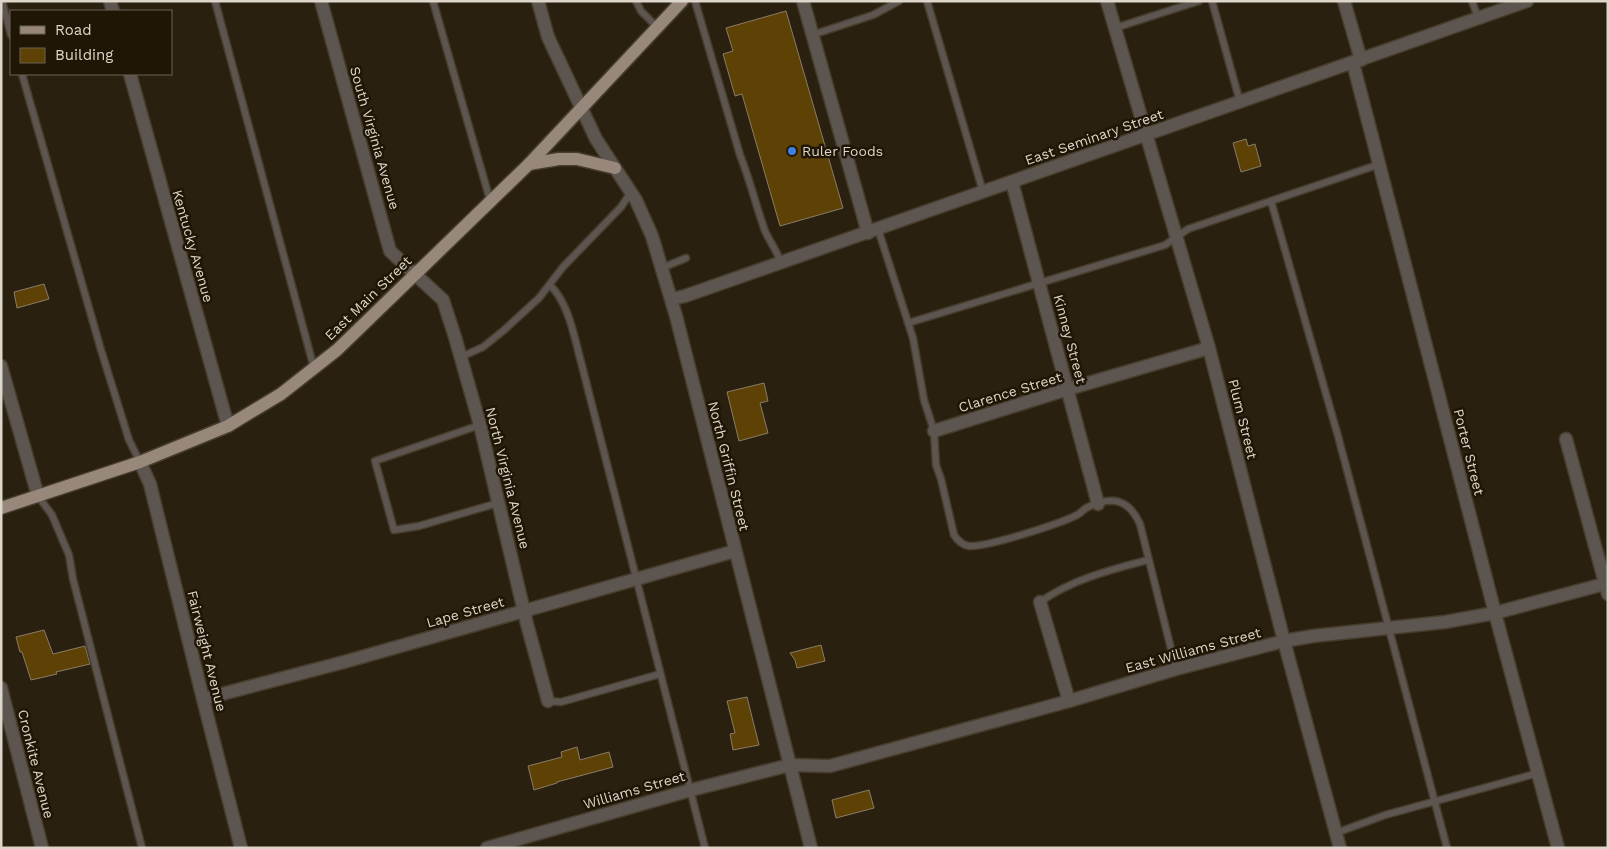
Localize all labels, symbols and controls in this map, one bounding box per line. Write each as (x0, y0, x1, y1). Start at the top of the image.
legend (10, 10, 172, 75)
text: Road (55, 21, 92, 39)
text: Building (55, 46, 113, 64)
street label: South Virginia Avenue (347, 65, 403, 211)
street label: East Seminary Street (1023, 106, 1165, 168)
place label: Ruler Foods (802, 143, 883, 159)
marker: Ruler Foods (786, 145, 798, 157)
street label: Kentucky Avenue (169, 188, 217, 304)
street label: East Main Street (321, 253, 415, 343)
street label: Kinney Street (1050, 293, 1090, 386)
street label: Clarence Street (957, 369, 1064, 415)
street label: Plum Street (1225, 377, 1261, 461)
street label: North Griffin Street (705, 400, 753, 533)
street label: North Virginia Avenue (483, 405, 533, 551)
street label: Porter Street (1451, 407, 1487, 497)
street label: Fairweight Avenue (184, 589, 230, 713)
street label: Lape Street (424, 593, 506, 631)
street label: East Williams Street (1124, 624, 1263, 676)
street label: Cronkite Avenue (15, 708, 57, 820)
street label: Williams Street (581, 768, 687, 812)

